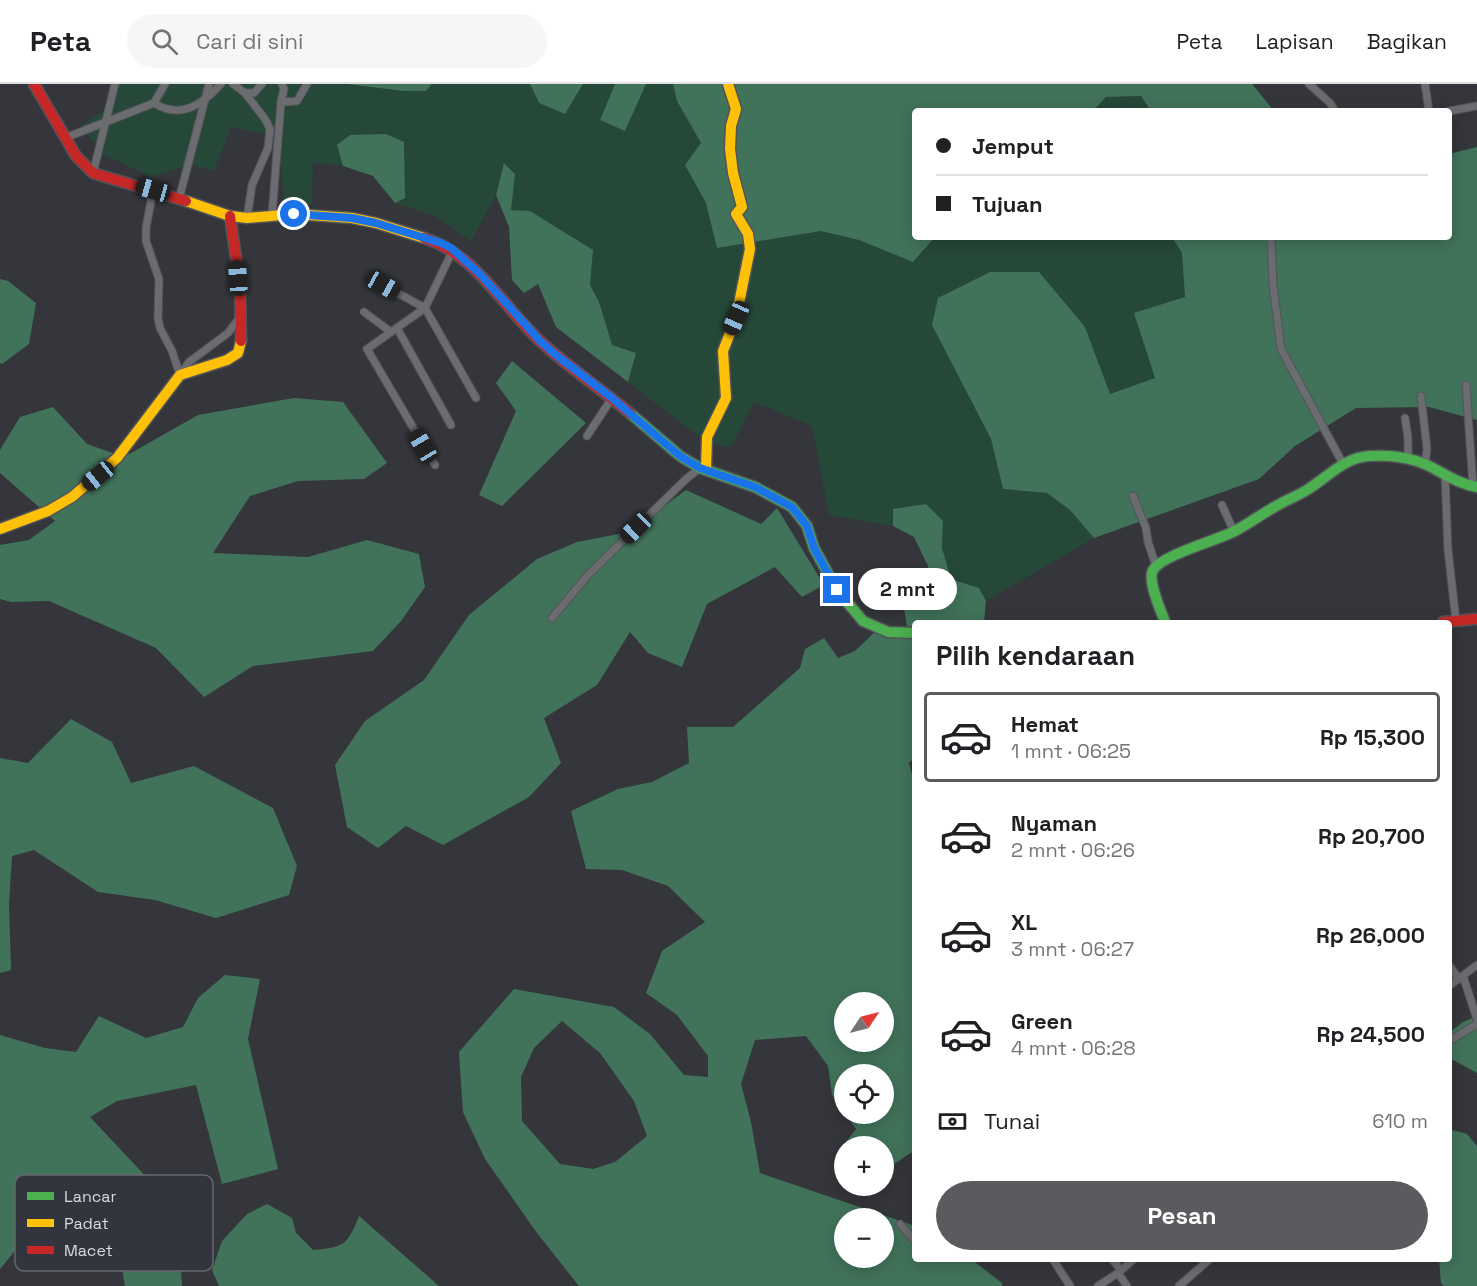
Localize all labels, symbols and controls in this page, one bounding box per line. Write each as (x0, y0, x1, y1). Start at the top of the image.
search box (127, 14, 547, 68)
text: Peta (30, 23, 91, 59)
icon: search (148, 25, 181, 58)
text: Cari di sini (196, 27, 303, 55)
text: Peta (1177, 28, 1223, 55)
text: Lapisan (1256, 28, 1334, 55)
text: Bagikan (1367, 28, 1447, 55)
text: Jemput (972, 132, 1054, 160)
car (133, 176, 173, 204)
text: Tujuan (972, 190, 1043, 218)
route start (280, 200, 307, 227)
car (228, 259, 248, 297)
car (363, 268, 403, 302)
car (720, 298, 752, 338)
car (406, 426, 440, 466)
car (78, 458, 118, 494)
car (617, 509, 655, 547)
callout: 2 mnt (858, 569, 957, 611)
route end (823, 576, 850, 603)
text: 2 mnt (880, 576, 935, 602)
text: Pilih kendaraan (936, 638, 1135, 673)
icon: car (939, 710, 993, 764)
text: Hemat (1011, 710, 1079, 738)
text: Rp 15,300 (1320, 723, 1425, 751)
text: 1 mnt · 06:25 (1011, 738, 1131, 764)
icon: car (939, 809, 993, 863)
text: Nyaman (1011, 809, 1097, 837)
text: Rp 20,700 (1318, 822, 1425, 850)
text: 2 mnt · 06:26 (1011, 837, 1135, 863)
icon: car (939, 908, 993, 962)
text: XL (1011, 908, 1037, 936)
text: Rp 26,000 (1316, 921, 1425, 949)
text: 3 mnt · 06:27 (1011, 936, 1134, 962)
north arrow (834, 992, 894, 1052)
map controls (834, 992, 894, 1268)
icon: car (939, 1007, 993, 1061)
text: Green (1011, 1007, 1073, 1035)
text: Rp 24,500 (1317, 1020, 1425, 1048)
text: 4 mnt · 06:28 (1011, 1035, 1136, 1061)
button: locate (834, 1064, 894, 1124)
icon: cash (936, 1105, 969, 1138)
text: Tunai (984, 1107, 1040, 1135)
text: 610 m (1372, 1108, 1428, 1134)
button: + (834, 1136, 894, 1196)
legend (15, 1175, 213, 1271)
button: Pesan (936, 1181, 1428, 1250)
text: Lancar (64, 1186, 117, 1207)
button: − (834, 1208, 894, 1268)
text: Padat (64, 1213, 109, 1234)
text: Macet (64, 1240, 113, 1261)

